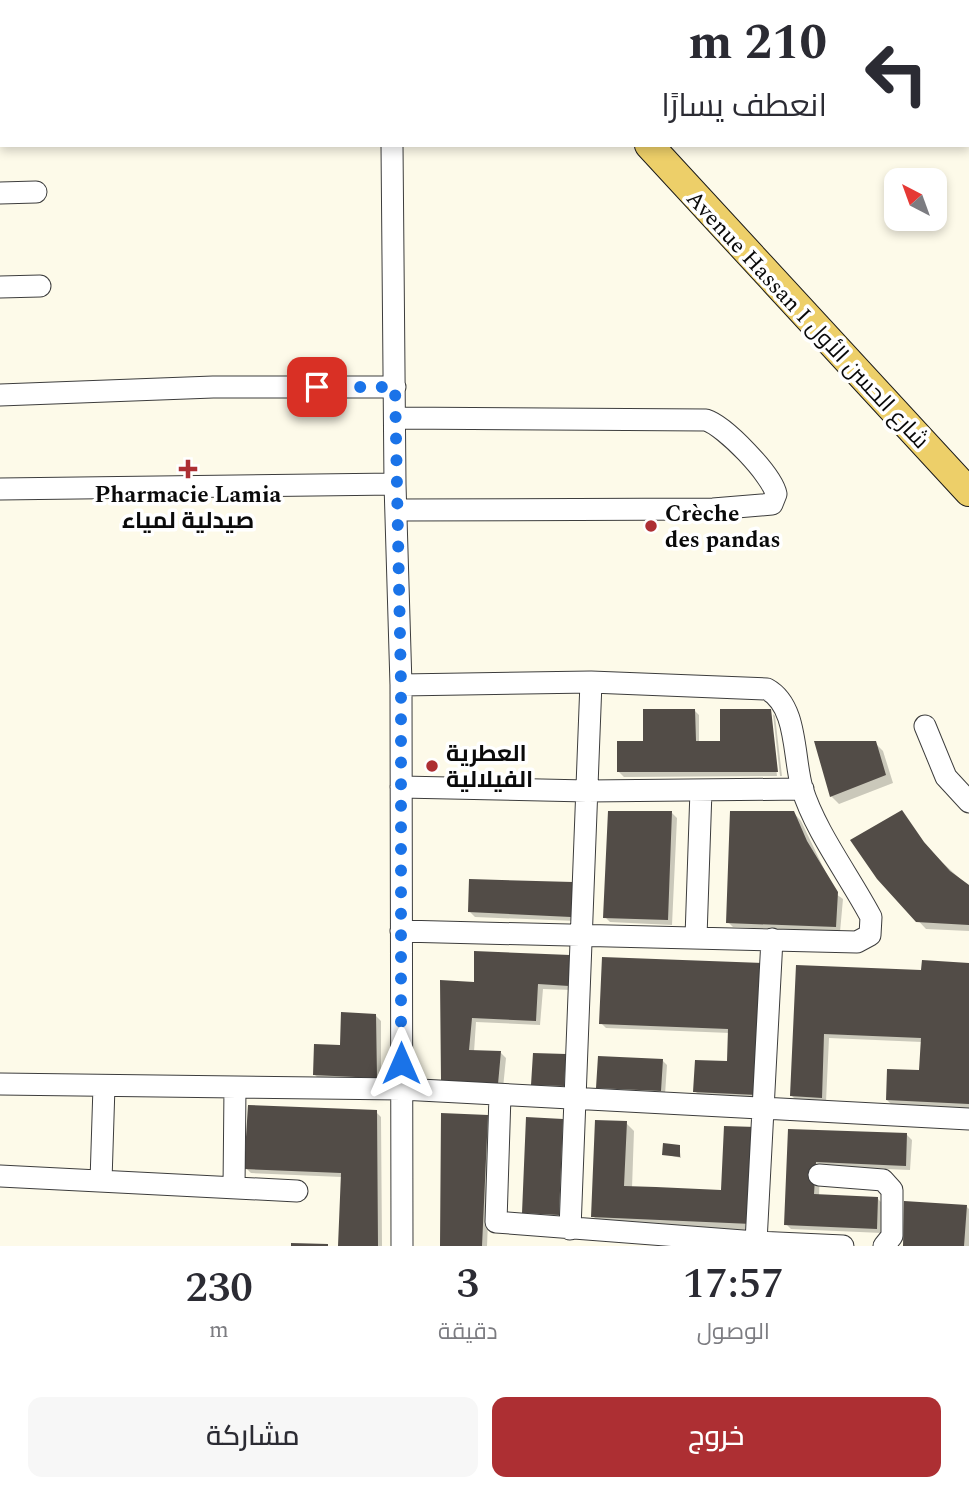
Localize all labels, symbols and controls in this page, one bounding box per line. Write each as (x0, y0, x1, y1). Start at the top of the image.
text: 210 m (688, 6, 827, 81)
icon: left (851, 28, 942, 119)
text: انعطف يسارًا (661, 82, 827, 131)
north arrow (884, 168, 947, 231)
map controls (884, 168, 947, 231)
street label: Avenue Hassan I شارع الحسن الأول (677, 183, 937, 457)
pin (287, 357, 347, 417)
icon: arrive (298, 368, 336, 406)
marker: Pharmacie Lamia صيدلية لمياء (180, 461, 196, 477)
place label: Pharmacie Lamia صيدلية لمياء (95, 478, 282, 539)
place label: Crèche des pandas (665, 497, 781, 558)
marker: Crèche des pandas (643, 518, 659, 534)
place label: العطرية الفيلالية (446, 737, 533, 798)
marker: العطرية الفيلالية (424, 758, 440, 774)
position arrow (364, 1026, 438, 1100)
text: 3 (457, 1253, 479, 1316)
text: 17:57 (683, 1253, 784, 1316)
text: 230 (185, 1257, 253, 1320)
text: m (209, 1313, 229, 1348)
text: دقيقة (438, 1315, 498, 1350)
text: الوصول (697, 1315, 770, 1350)
button: مشاركة (28, 1397, 478, 1477)
button: خروج (492, 1397, 941, 1477)

